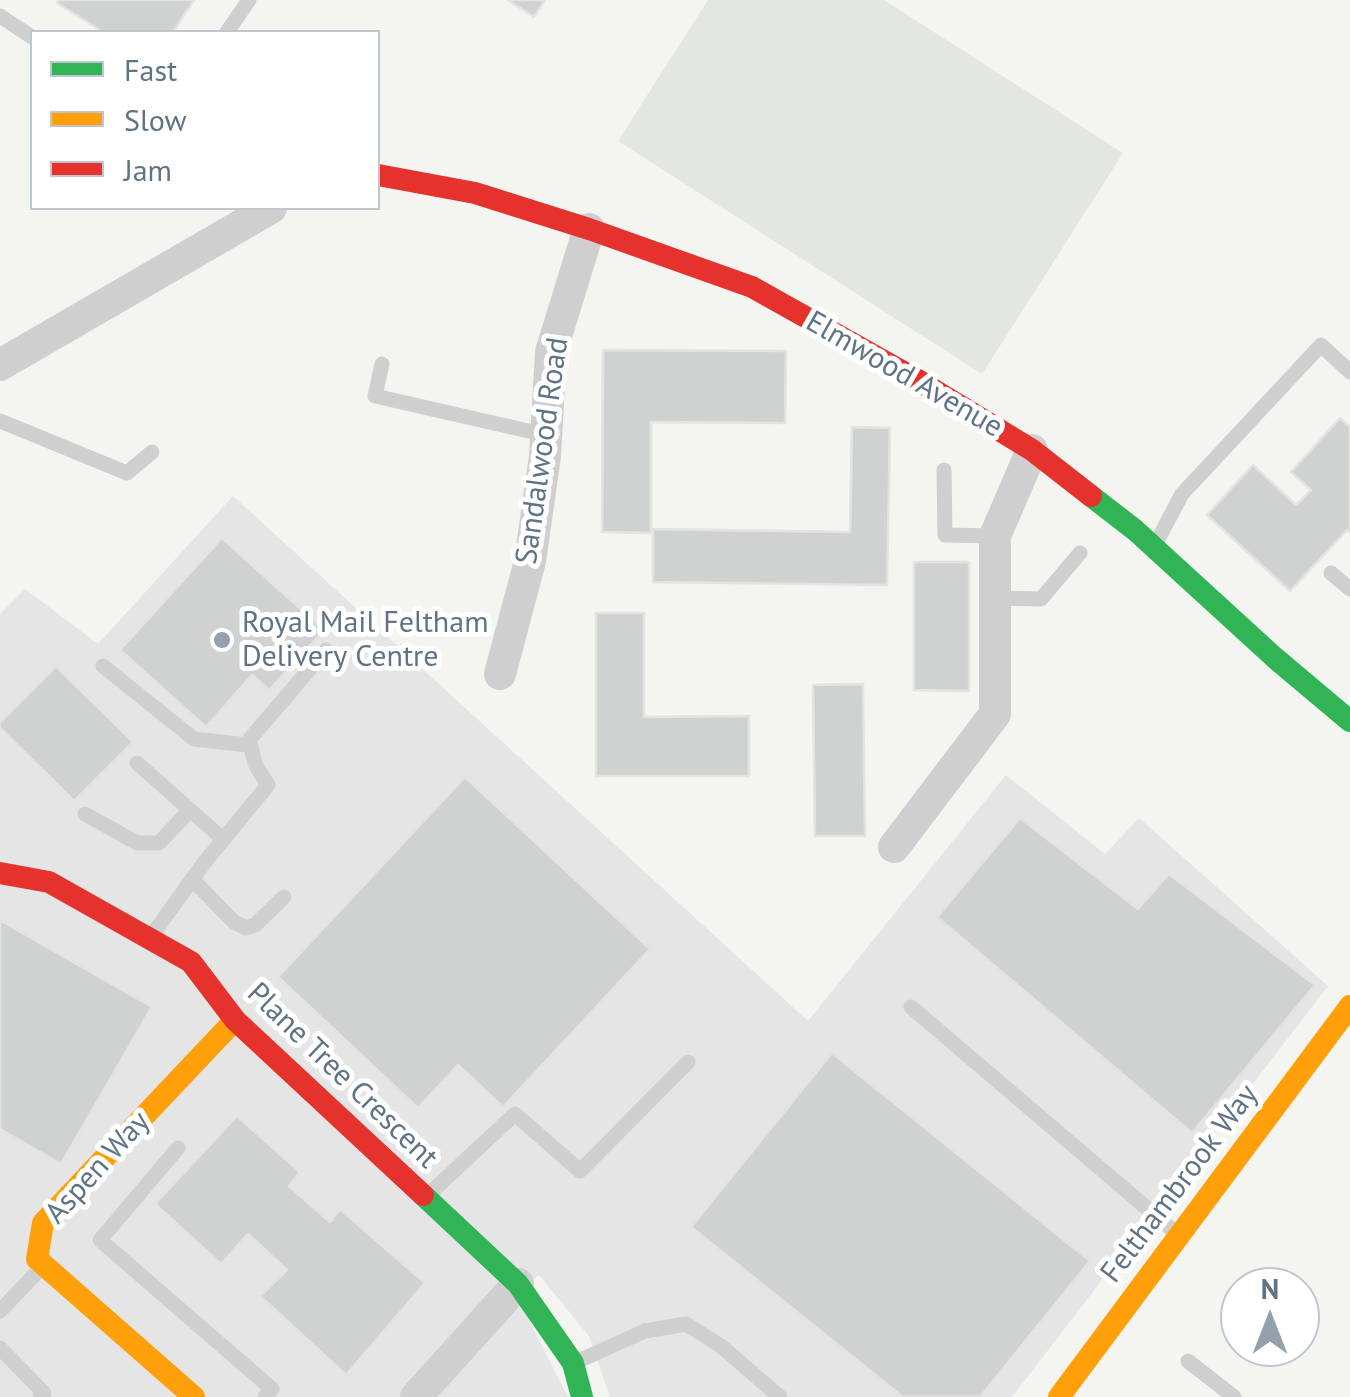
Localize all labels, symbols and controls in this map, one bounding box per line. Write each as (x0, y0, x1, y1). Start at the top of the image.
legend (30, 30, 380, 210)
text: Fast (124, 50, 177, 89)
text: Slow (124, 100, 187, 139)
text: Jam (124, 150, 172, 189)
street label: Elmwood Avenue (799, 304, 1009, 446)
street label: Sandalwood Road (509, 335, 577, 567)
place label: Royal Mail Feltham Delivery Centre (242, 605, 489, 676)
marker: Royal Mail Feltham Delivery Centre (211, 629, 233, 651)
street label: Plane Tree Crescent (239, 976, 445, 1176)
street label: Felthambrook Way (1094, 1078, 1266, 1290)
street label: Aspen Way (38, 1104, 158, 1232)
north arrow (1220, 1267, 1320, 1367)
text: N (1261, 1270, 1279, 1307)

